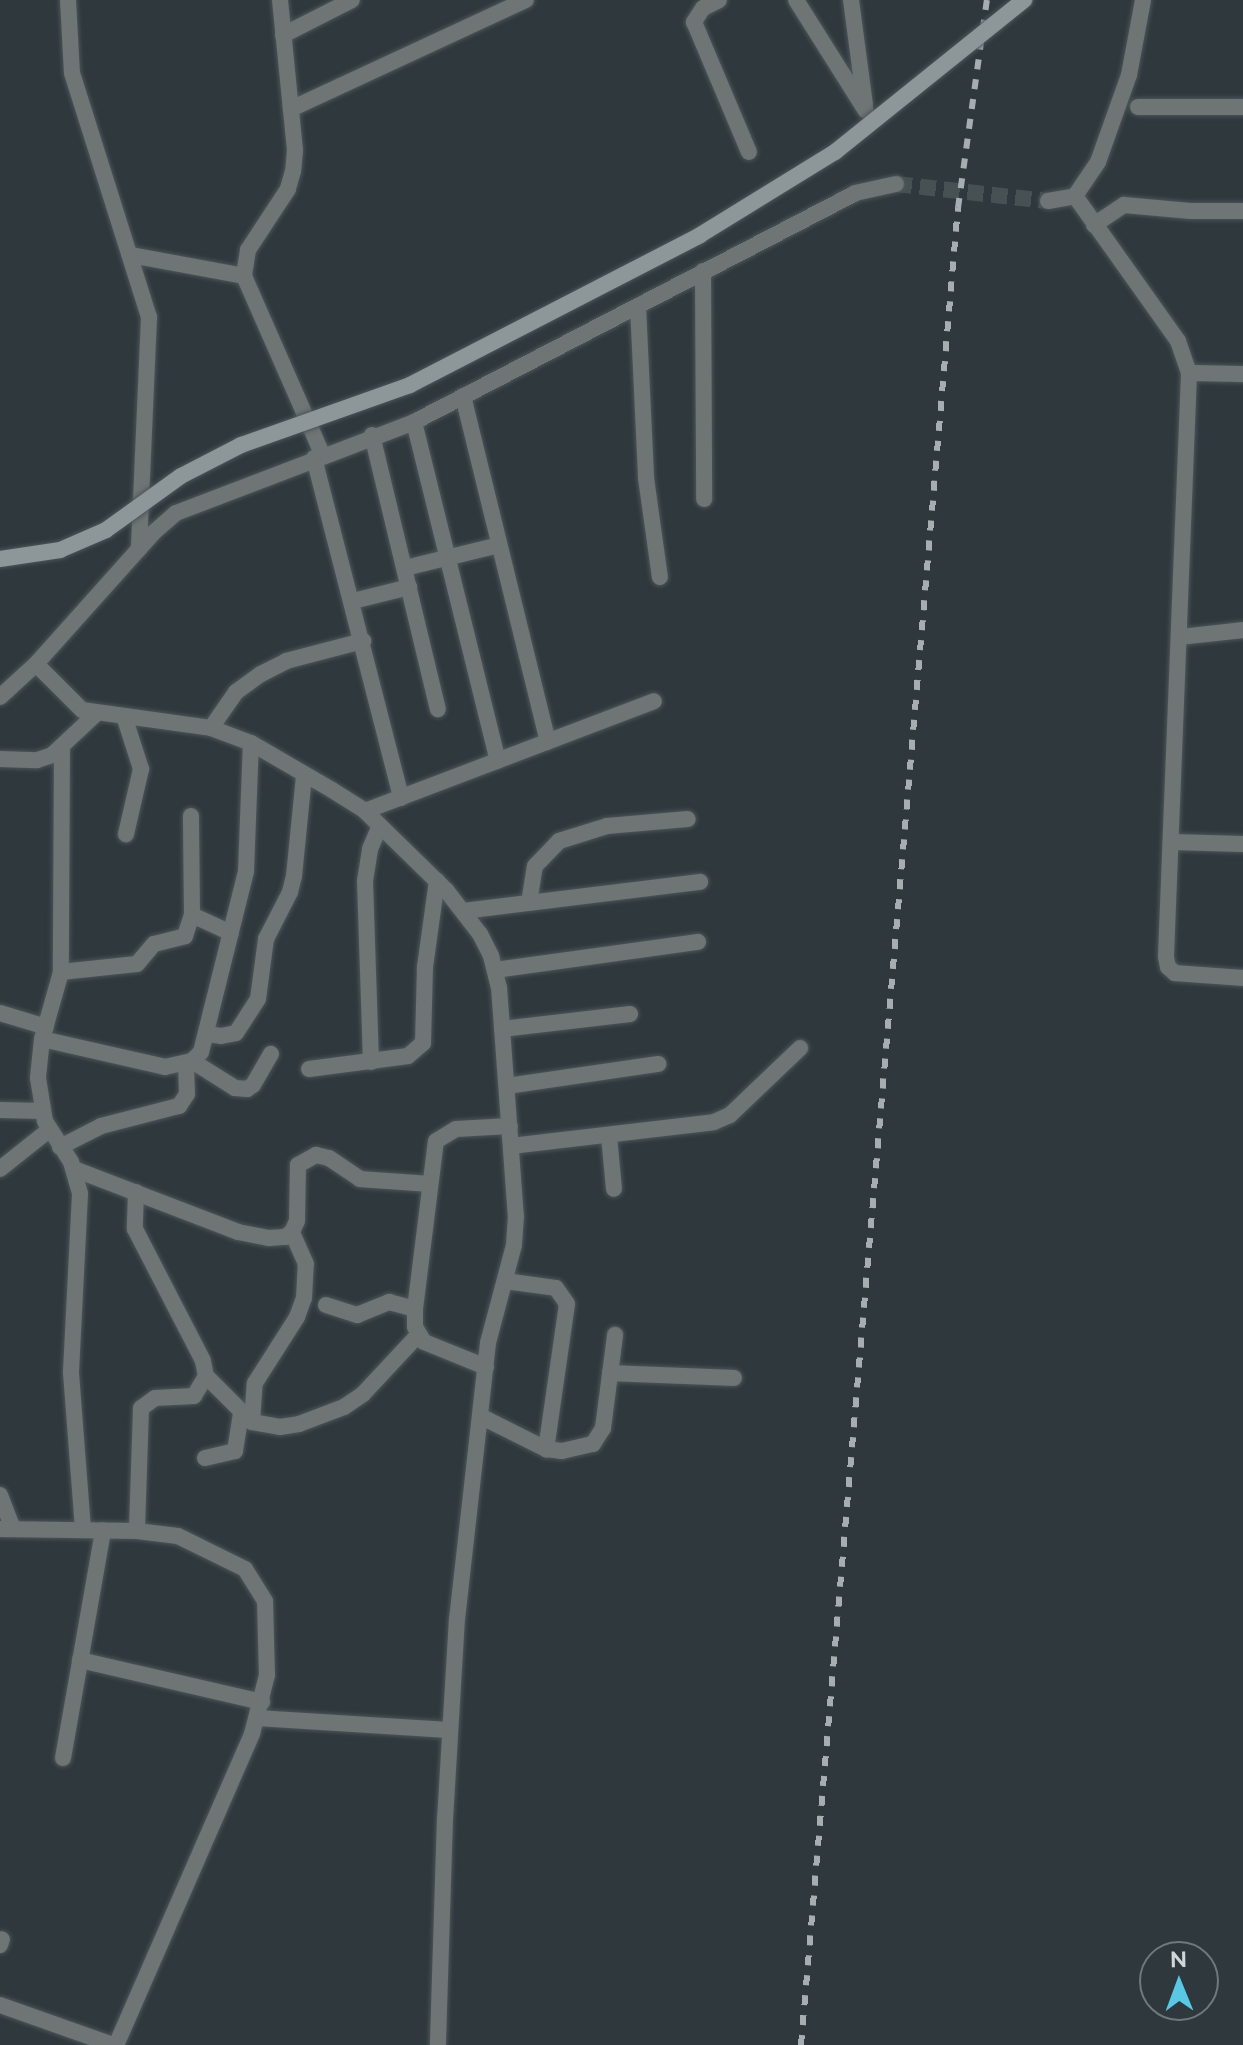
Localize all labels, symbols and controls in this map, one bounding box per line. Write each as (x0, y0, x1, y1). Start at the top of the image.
north arrow (1139, 1941, 1219, 2021)
text: N (1170, 1946, 1187, 1972)

